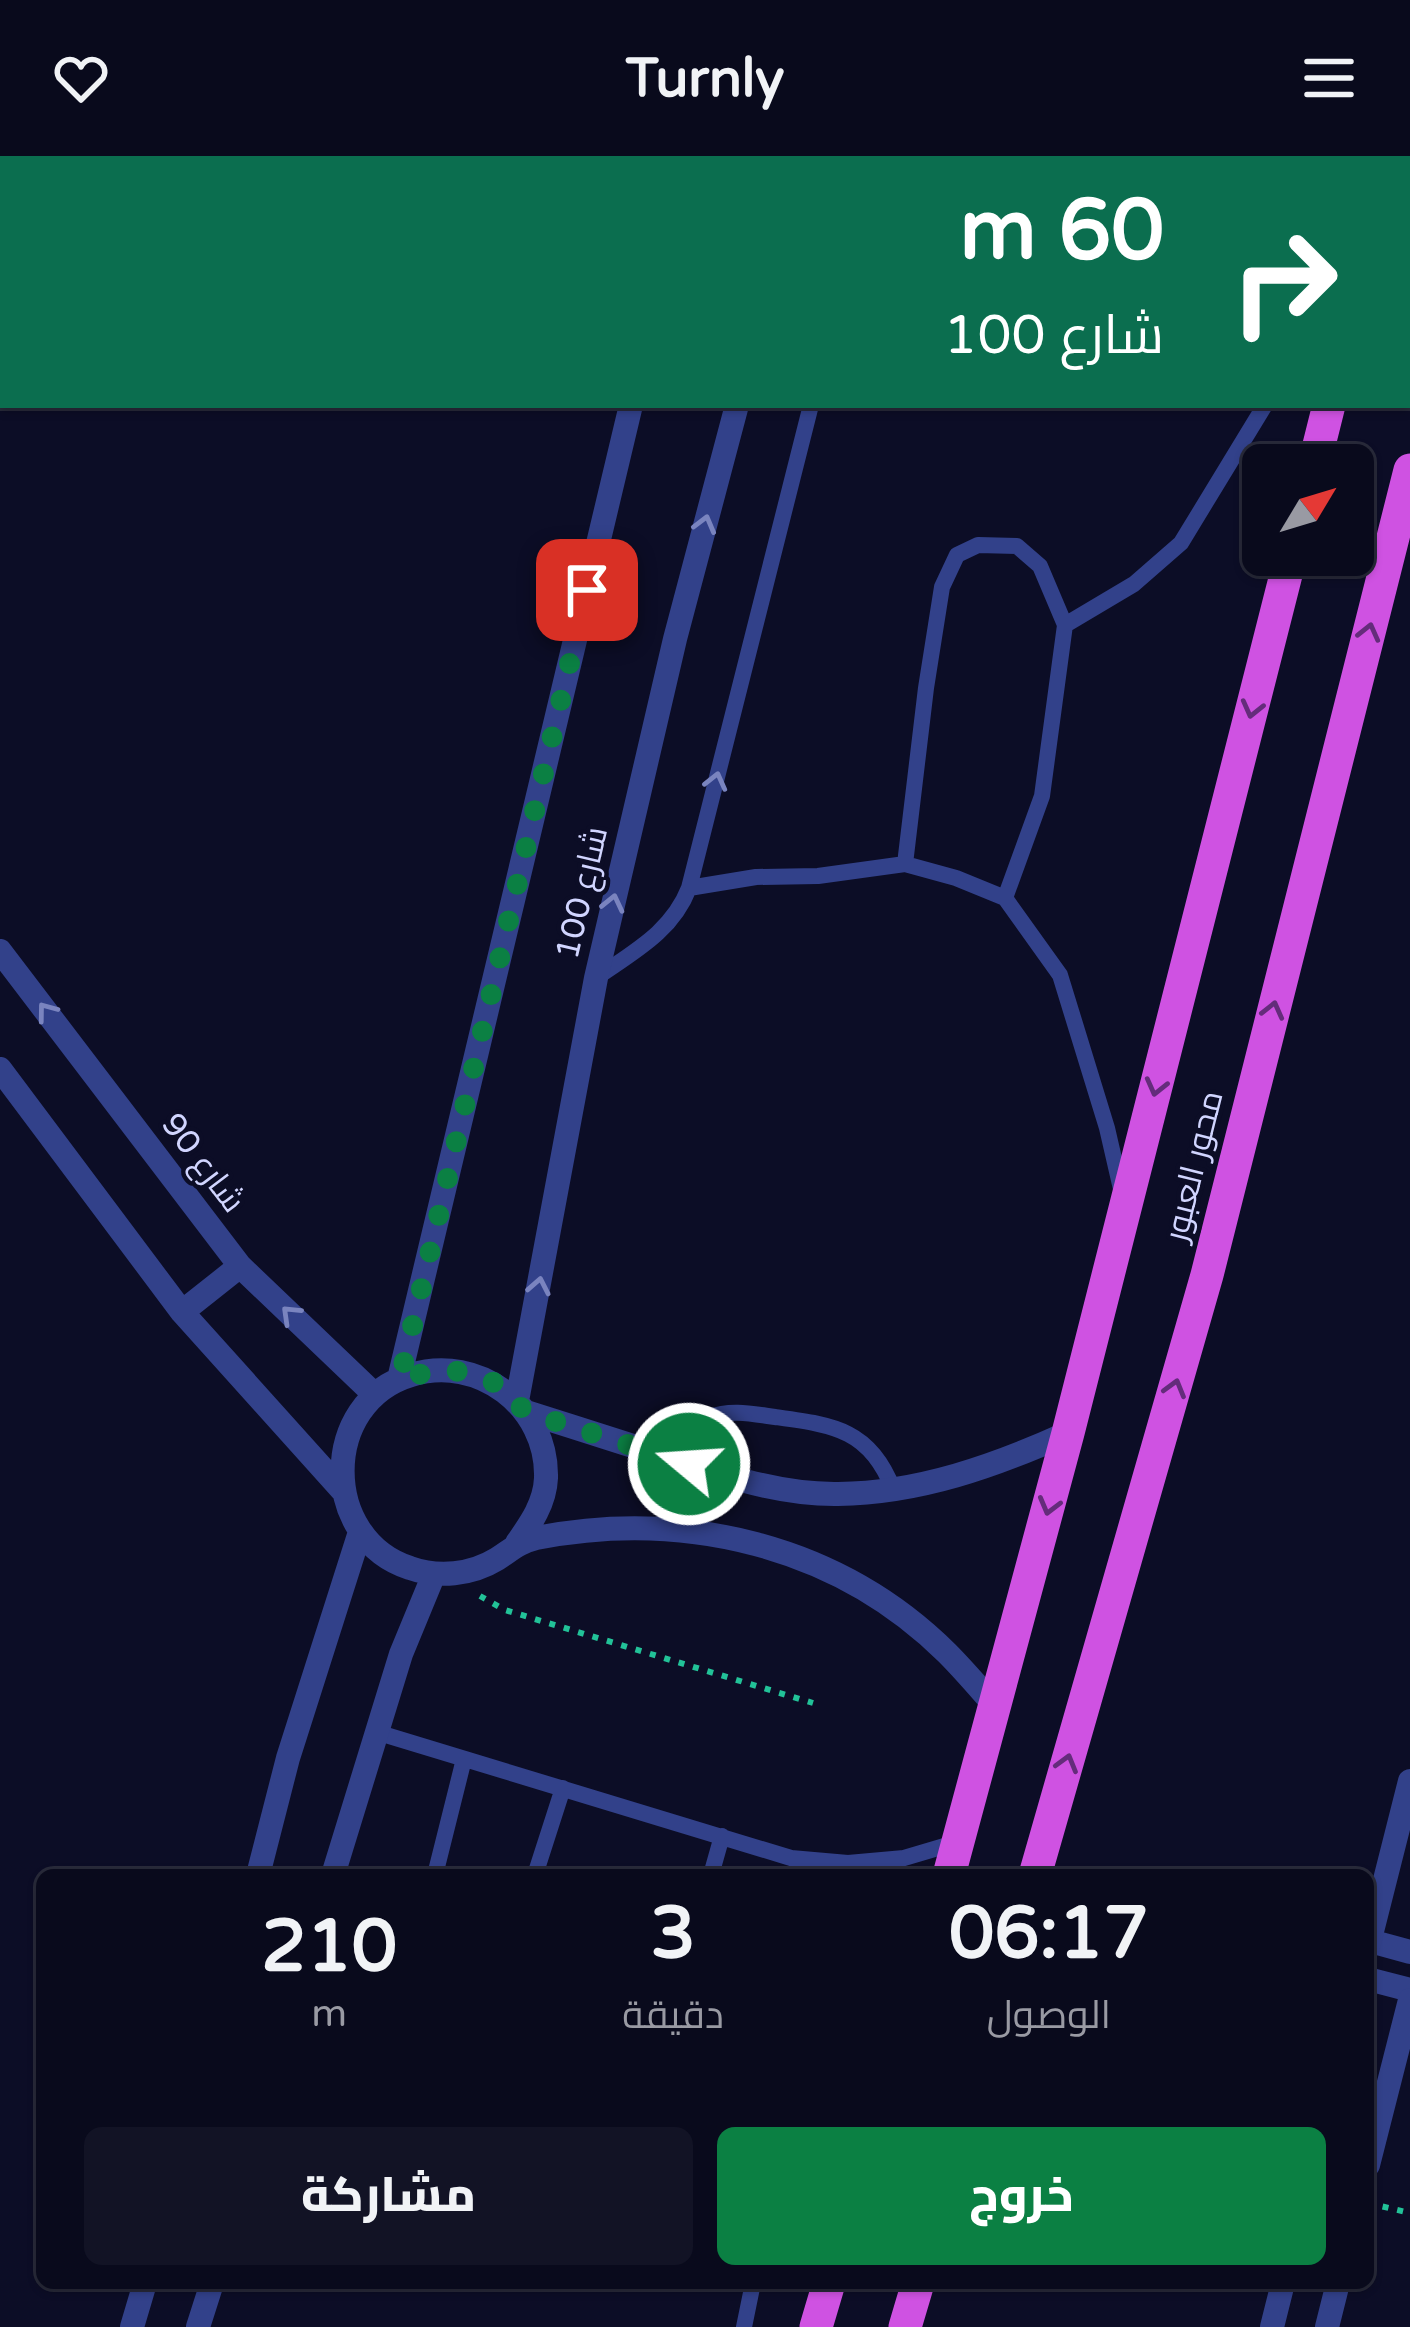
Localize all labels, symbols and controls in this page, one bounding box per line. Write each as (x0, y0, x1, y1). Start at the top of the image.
icon: heart (48, 45, 114, 111)
icon: menu (1296, 45, 1362, 111)
text: Turnly (626, 46, 784, 111)
text: 60 m (960, 181, 1164, 282)
icon: right (1206, 204, 1362, 360)
text: شارع 100 (944, 303, 1164, 368)
north arrow (1242, 444, 1374, 576)
map controls (1242, 444, 1374, 576)
one-way arrow (691, 515, 716, 535)
pin (536, 539, 638, 641)
icon: arrive (554, 557, 620, 623)
one-way arrow (1355, 623, 1380, 643)
one-way arrow (1241, 698, 1266, 719)
one-way arrow (702, 771, 727, 791)
street label: شارع 100 (548, 823, 618, 963)
one-way arrow (600, 894, 625, 914)
one-way arrow (1259, 1001, 1284, 1021)
one-way arrow (39, 1003, 60, 1025)
one-way arrow (1145, 1076, 1170, 1097)
street label: محور العبور (1156, 1087, 1232, 1247)
street label: شارع 90 (152, 1106, 253, 1221)
one-way arrow (525, 1276, 551, 1296)
one-way arrow (282, 1306, 304, 1328)
one-way arrow (1160, 1378, 1185, 1398)
position arrow (626, 1401, 752, 1527)
one-way arrow (1038, 1495, 1063, 1515)
one-way arrow (1053, 1753, 1078, 1774)
text: 3 (650, 1891, 696, 1978)
text: 06:17 (949, 1891, 1149, 1978)
text: 210 (261, 1904, 397, 1991)
text: m (311, 1990, 347, 2037)
text: دقيقة (622, 1992, 724, 2039)
text: الوصول (987, 1992, 1111, 2039)
button: مشاركة (84, 2127, 693, 2265)
button: خروج (717, 2127, 1326, 2265)

